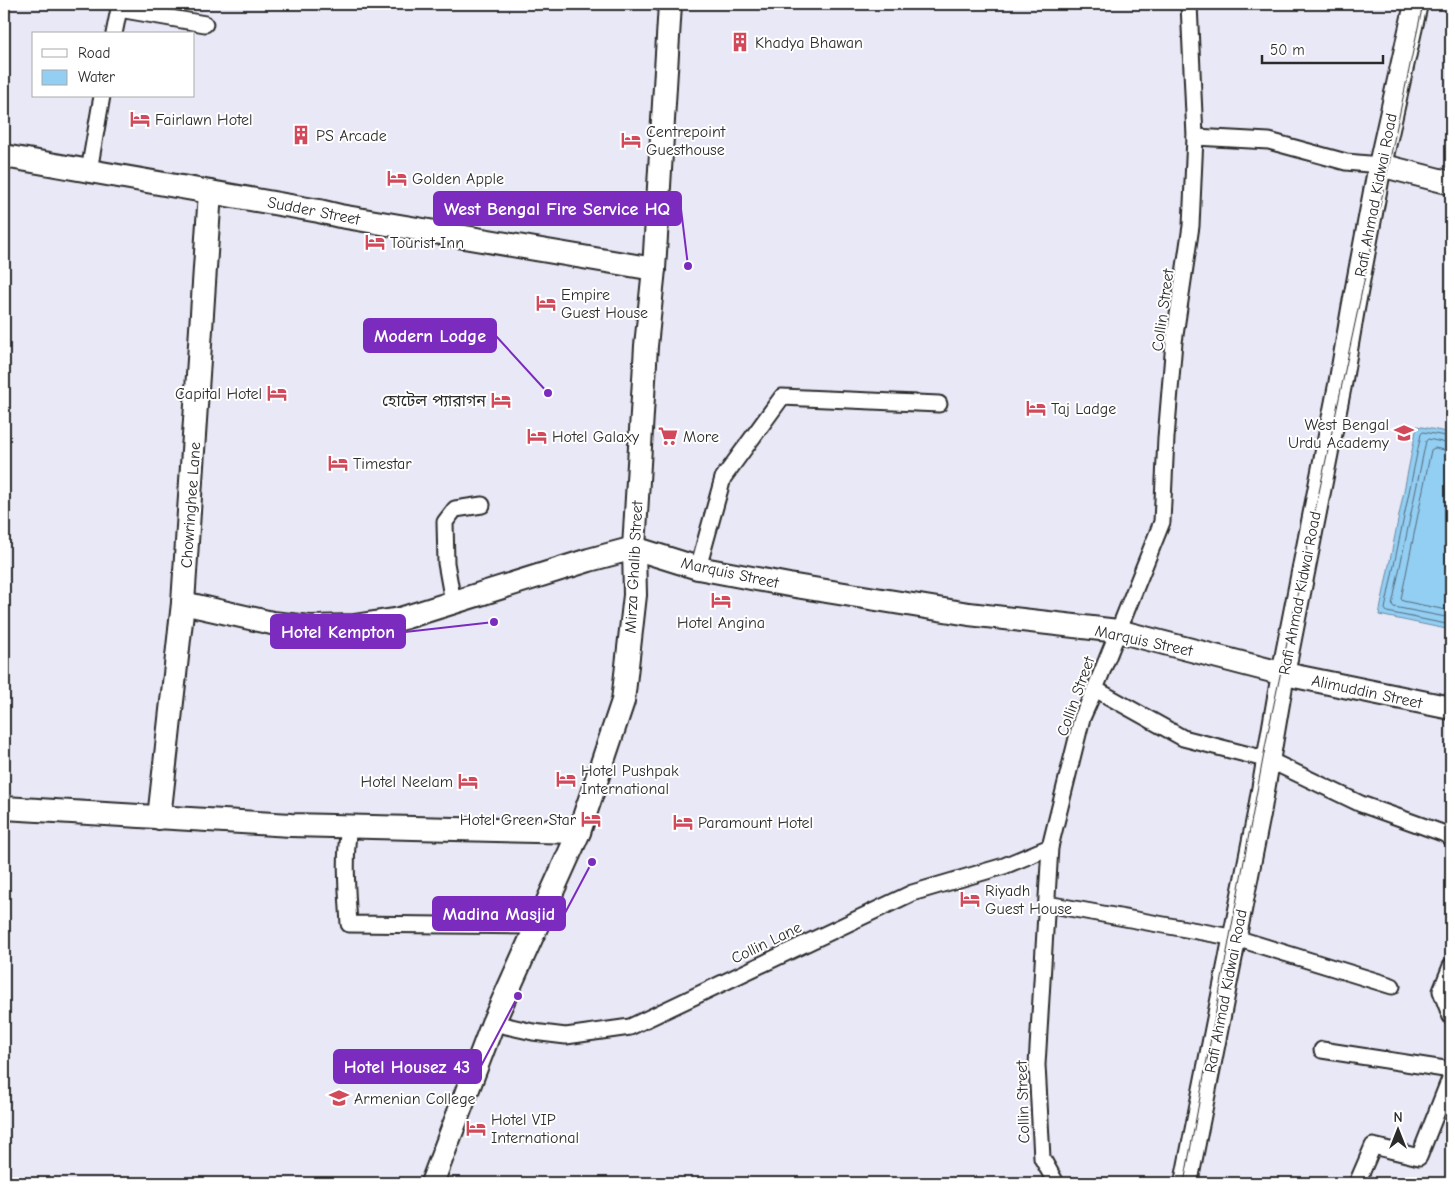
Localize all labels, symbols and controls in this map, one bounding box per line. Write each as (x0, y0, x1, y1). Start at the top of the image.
building icon: Khadya Bhawan (729, 31, 751, 53)
legend (32, 32, 195, 98)
scale bar (1262, 32, 1384, 64)
place label: Khadya Bhawan (755, 34, 863, 52)
text: 50 m (1270, 41, 1305, 59)
text: Road (78, 44, 110, 62)
text: Water (78, 68, 115, 86)
hotel icon: Fairlawn Hotel (129, 108, 151, 130)
place label: Fairlawn Hotel (155, 111, 253, 129)
street label: Rafi Ahmad Kidwai Road (1351, 112, 1401, 279)
place label: Centrepoint Guesthouse (646, 123, 726, 159)
building icon: PS Arcade (290, 124, 312, 146)
place label: PS Arcade (316, 127, 387, 145)
hotel icon: Centrepoint Guesthouse (620, 129, 642, 151)
hotel icon: Golden Apple (386, 167, 408, 189)
place label: Golden Apple (412, 170, 504, 188)
callout: West Bengal Fire Service HQ (434, 192, 681, 225)
street label: Sudder Street (266, 193, 362, 229)
text: West Bengal Fire Service HQ (444, 199, 670, 220)
hotel icon: Tourist Inn (364, 231, 386, 253)
place label: Tourist Inn (390, 234, 464, 252)
street label: Collin Street (1148, 267, 1178, 353)
place label: Empire Guest House (561, 286, 648, 322)
hotel icon: Empire Guest House (535, 292, 557, 314)
callout: Modern Lodge (364, 319, 496, 352)
text: Modern Lodge (374, 326, 486, 347)
hotel icon: Capital Hotel (266, 382, 288, 404)
place label: Capital Hotel (175, 385, 262, 403)
hotel icon: হোটেল প্যারাগন (490, 389, 512, 411)
place label: হোটেল প্যারাগন (382, 391, 486, 410)
hotel icon: Taj Ladge (1025, 397, 1047, 419)
place label: Taj Ladge (1051, 400, 1116, 418)
place label: West Bengal Urdu Academy (1288, 416, 1390, 452)
school or university icon: West Bengal Urdu Academy (1393, 422, 1415, 444)
hotel icon: Hotel Galaxy (526, 425, 548, 447)
supermarket icon: More (657, 425, 679, 447)
place label: Hotel Galaxy (552, 428, 640, 446)
place label: More (683, 428, 719, 446)
street label: Chowringhee Lane (178, 441, 204, 569)
hotel icon: Timestar (327, 452, 349, 474)
place label: Timestar (353, 455, 412, 473)
street label: Mirza Ghalib Street (622, 500, 646, 634)
street label: Rafi Ahmad Kidwai Road (1275, 510, 1325, 677)
street label: Marquis Street (679, 554, 781, 592)
hotel icon: Hotel Angina (710, 589, 732, 611)
place label: Hotel Angina (677, 614, 765, 632)
callout: Hotel Kempton (271, 615, 405, 648)
text: Hotel Kempton (281, 622, 395, 643)
street label: Marquis Street (1093, 622, 1195, 660)
street label: Collin Street (1053, 654, 1099, 739)
street label: Alimuddin Street (1310, 671, 1424, 713)
place label: Hotel Pushpak International (581, 762, 679, 798)
hotel icon: Hotel Pushpak International (555, 768, 577, 790)
hotel icon: Hotel Neelam (457, 770, 479, 792)
place label: Hotel Neelam (361, 773, 453, 791)
hotel icon: Hotel Green Star (580, 808, 602, 830)
place label: Hotel Green Star (460, 811, 577, 829)
hotel icon: Paramount Hotel (672, 811, 694, 833)
place label: Paramount Hotel (698, 814, 813, 832)
place label: Riyadh Guest House (985, 882, 1072, 918)
hotel icon: Riyadh Guest House (959, 888, 981, 910)
callout: Madina Masjid (433, 897, 565, 930)
text: Madina Masjid (443, 904, 555, 925)
street label: Rafi Ahmad Kidwai Road (1201, 908, 1251, 1075)
street label: Collin Lane (728, 918, 805, 968)
callout: Hotel Housez 43 (334, 1050, 481, 1083)
text: Hotel Housez 43 (344, 1057, 470, 1078)
street label: Collin Street (1013, 1060, 1033, 1144)
school or university icon: Armenian College (328, 1087, 350, 1109)
place label: Armenian College (354, 1090, 476, 1108)
north arrow (1372, 1104, 1422, 1154)
text: N (1393, 1109, 1403, 1126)
place label: Hotel VIP International (491, 1111, 579, 1147)
hotel icon: Hotel VIP International (465, 1117, 487, 1139)

